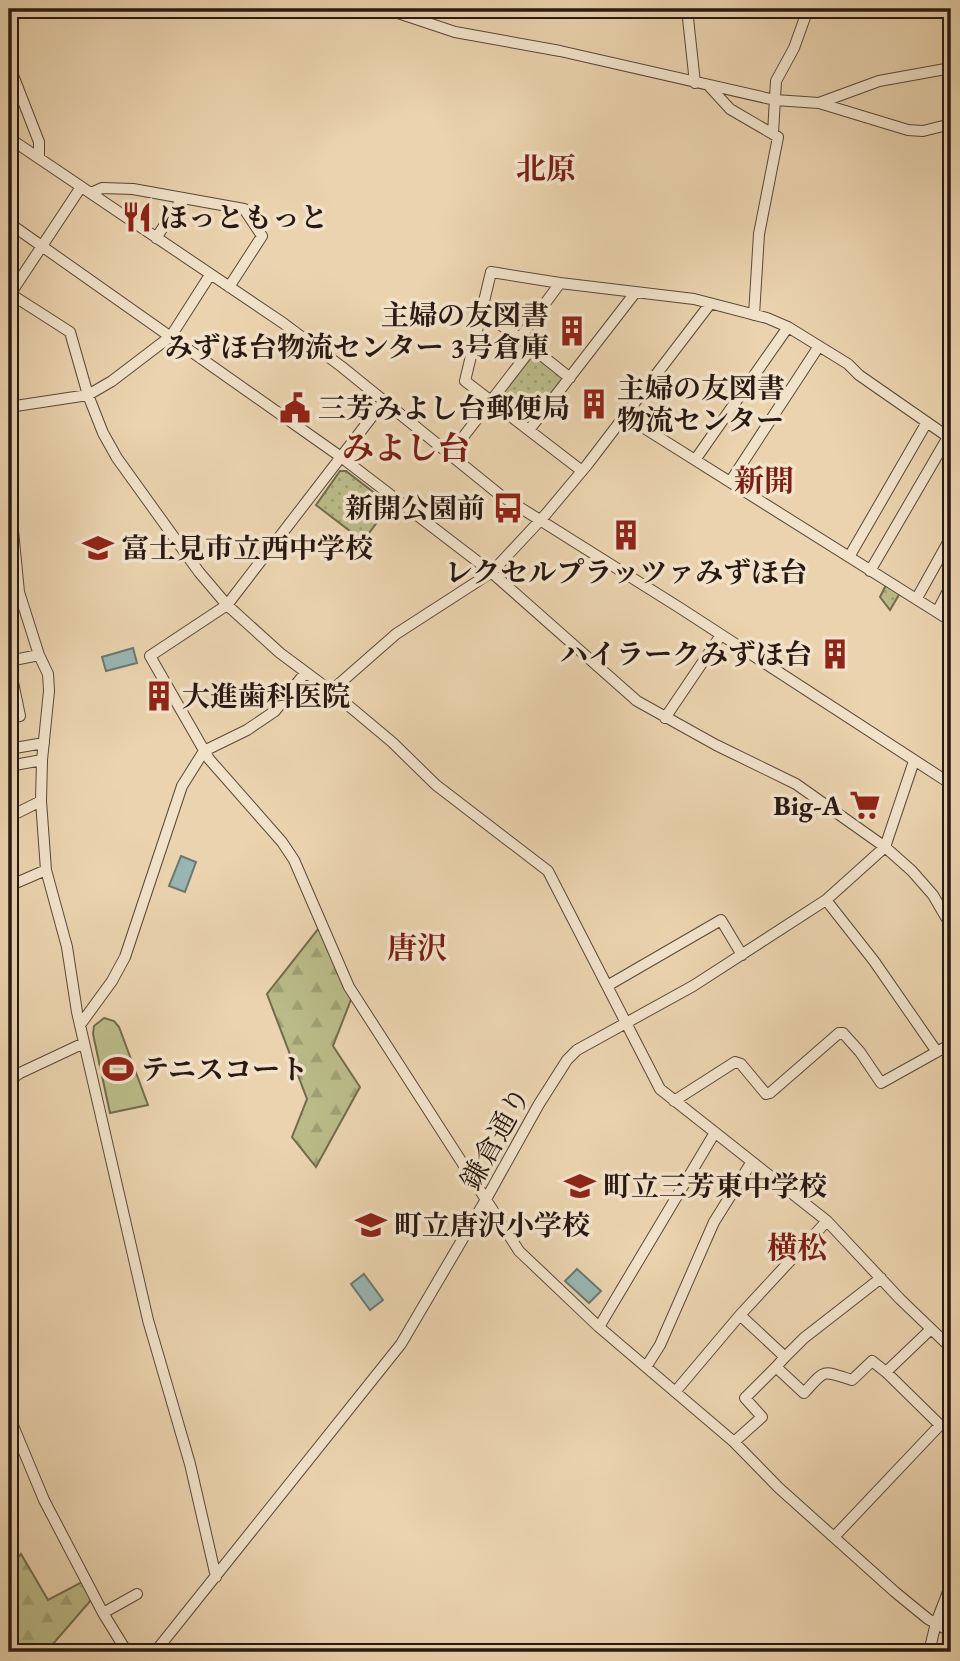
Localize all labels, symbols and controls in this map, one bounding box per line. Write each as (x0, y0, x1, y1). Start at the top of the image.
district label: 北原 (516, 149, 576, 188)
place label: ほっともっと (160, 199, 328, 235)
restaurant icon: ほっともっと (120, 200, 154, 234)
place label: 主婦の友図書 みずほ台物流センター 3号倉庫 (165, 297, 549, 365)
building icon: 主婦の友図書 みずほ台物流センター 3号倉庫 (555, 314, 589, 348)
place label: 主婦の友図書 物流センター (617, 370, 785, 438)
building icon: 主婦の友図書 物流センター (577, 387, 611, 421)
place label: 三芳みよし台郵便局 (318, 390, 570, 426)
public building icon: 三芳みよし台郵便局 (278, 391, 312, 425)
district label: みよし台 (342, 427, 470, 469)
district label: 新開 (734, 461, 794, 500)
place label: 新開公園前 (345, 490, 485, 526)
bus stop icon: 新開公園前 (491, 491, 525, 525)
building icon: レクセルプラッツァみずほ台 (609, 518, 643, 552)
place label: 富士見市立西中学校 (121, 530, 373, 566)
school or university icon: 富士見市立西中学校 (81, 531, 115, 565)
place label: レクセルプラッツァみずほ台 (445, 554, 807, 590)
place label: ハイラークみずほ台 (560, 636, 812, 672)
building icon: ハイラークみずほ台 (818, 637, 852, 671)
place label: 大進歯科医院 (182, 678, 350, 714)
building icon: 大進歯科医院 (142, 679, 176, 713)
place label: Big-A (773, 787, 843, 823)
supermarket icon: Big-A (848, 788, 882, 822)
district label: 唐沢 (387, 928, 447, 967)
place label: テニスコート (141, 1051, 308, 1087)
sports icon: テニスコート (101, 1052, 135, 1086)
street label: 鎌倉通り (452, 1080, 538, 1196)
place label: 町立三芳東中学校 (603, 1168, 827, 1204)
school or university icon: 町立三芳東中学校 (563, 1169, 597, 1203)
place label: 町立唐沢小学校 (394, 1207, 590, 1243)
school or university icon: 町立唐沢小学校 (354, 1208, 388, 1242)
district label: 横松 (767, 1228, 827, 1267)

